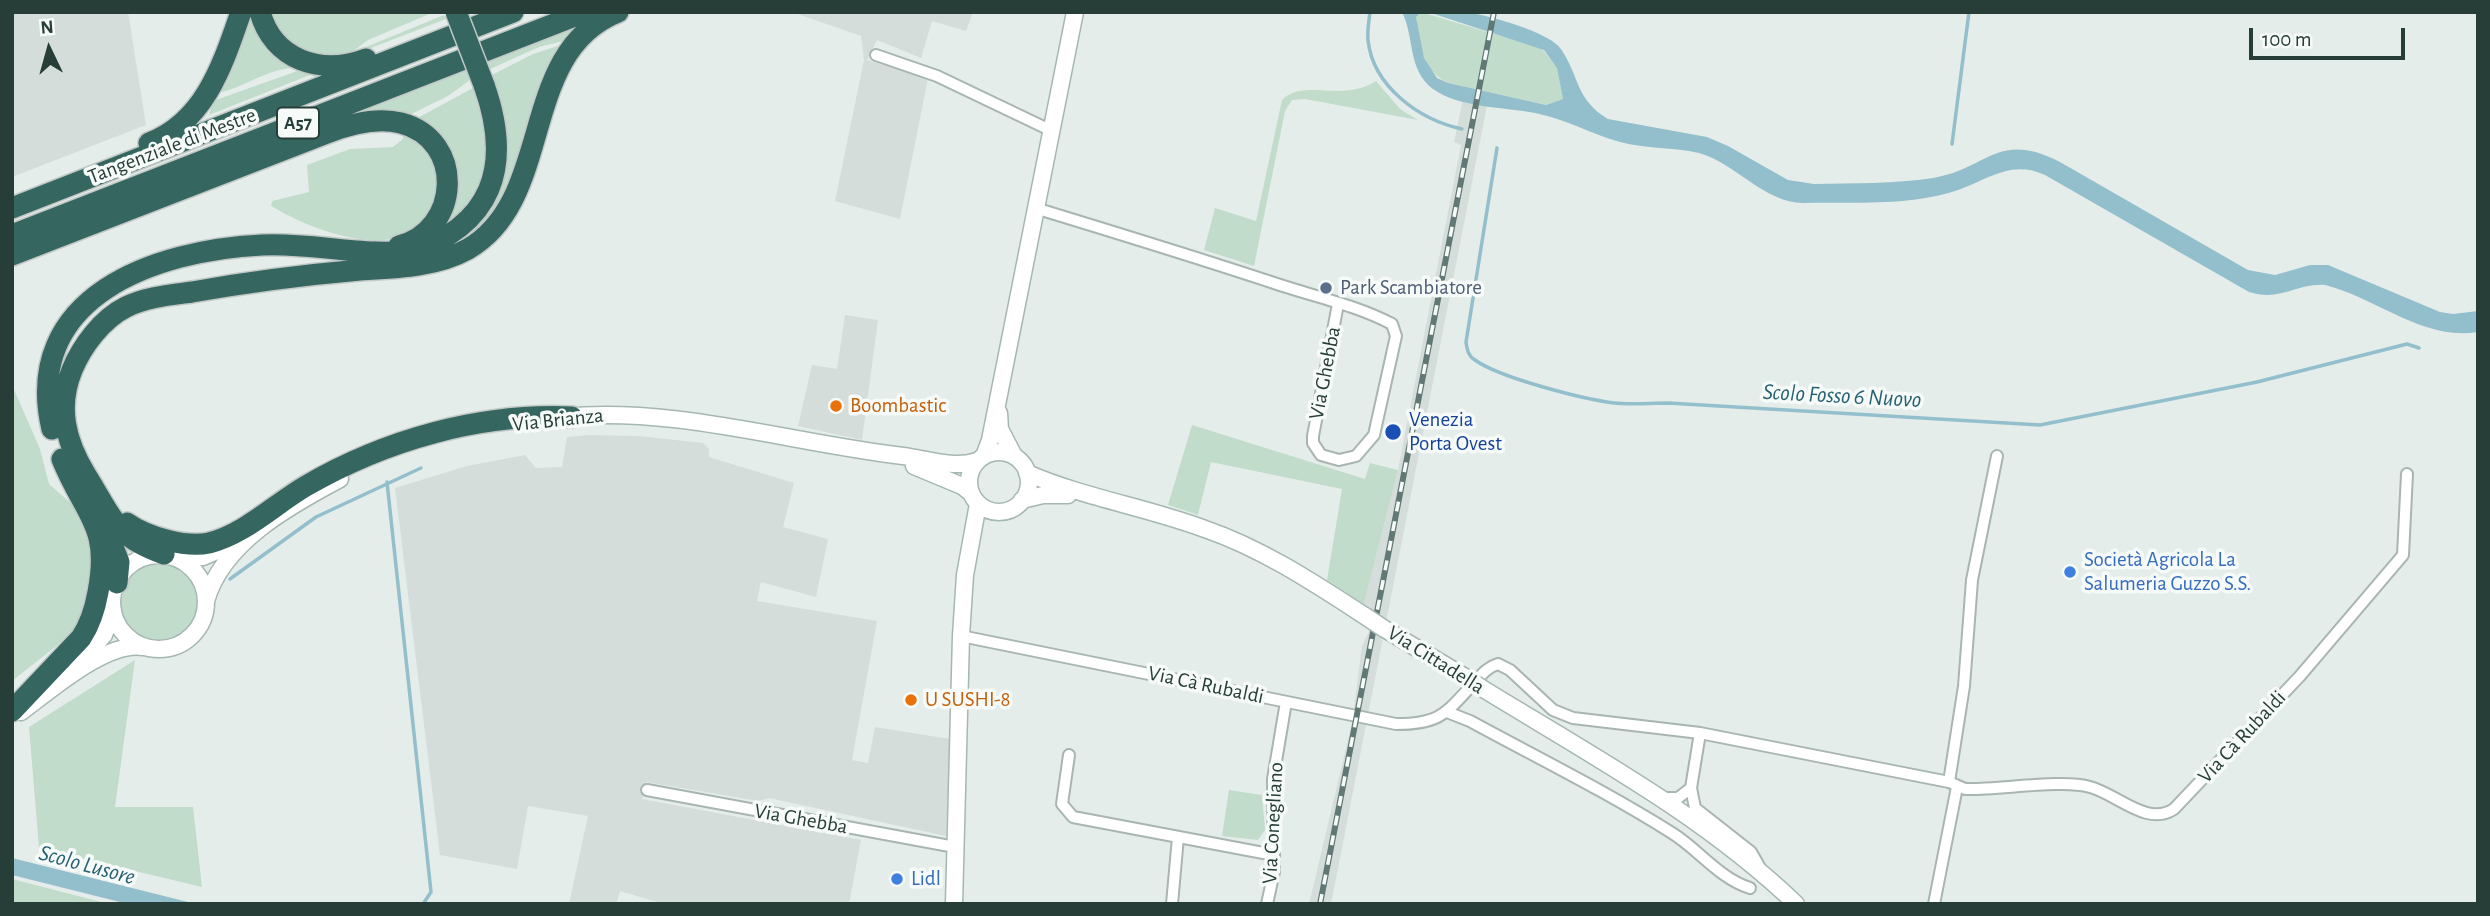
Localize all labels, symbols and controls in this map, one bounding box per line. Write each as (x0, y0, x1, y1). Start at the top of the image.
north arrow (14, 14, 84, 84)
scale bar (2252, 14, 2408, 58)
text: N (40, 18, 55, 38)
text: 100 m (2262, 29, 2312, 50)
street label: Tangenziale di Mestre (84, 102, 260, 190)
road number: A57 (277, 108, 319, 139)
place label: Park Scambiatore (1340, 275, 1482, 301)
marker: Park Scambiatore (1318, 280, 1334, 296)
street label: Via Ghebba (1304, 324, 1346, 422)
water label: Scolo Fosso 6 Nuovo (1762, 378, 1922, 414)
place label: Boombastic (850, 393, 946, 419)
marker: Boombastic (828, 398, 844, 414)
street label: Via Brianza (511, 403, 605, 437)
place label: Venezia Porta Ovest (1409, 407, 1502, 457)
marker: Venezia Porta Ovest (1383, 422, 1403, 442)
place label: Società Agricola La Salumeria Guzzo S.S. (2084, 547, 2251, 597)
marker: Società Agricola La Salumeria Guzzo S.S. (2062, 564, 2078, 580)
street label: Via Cittadella (1383, 620, 1489, 700)
street label: Via Cà Rubaldi (1146, 660, 1266, 710)
street label: Via Cà Rubaldi (2193, 685, 2291, 789)
place label: U SUSHI-8 (925, 687, 1010, 713)
marker: U SUSHI-8 (903, 692, 919, 708)
street label: Via Conegliano (1257, 761, 1289, 885)
street label: Via Ghebba (752, 798, 850, 840)
water label: Scolo Lusore (36, 839, 138, 891)
place label: Lidl (911, 866, 941, 892)
marker: Lidl (889, 871, 905, 887)

